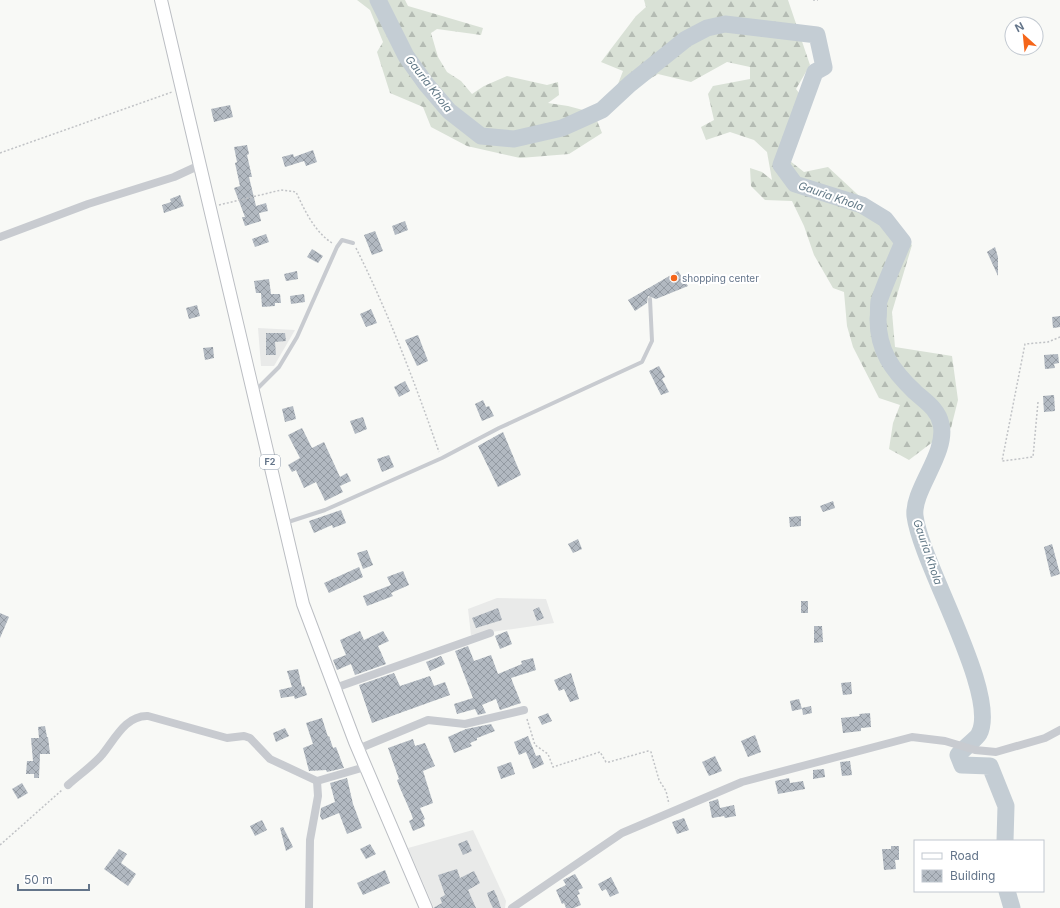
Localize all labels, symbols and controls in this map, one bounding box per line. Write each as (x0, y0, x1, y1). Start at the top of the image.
north arrow (1004, 16, 1044, 56)
text: N (1013, 19, 1026, 35)
water label: Gauria Khola (402, 53, 456, 115)
water label: Gauria Khola (796, 178, 866, 214)
place label: shopping center (682, 272, 759, 284)
marker: shopping center (669, 273, 679, 283)
road number: F2 (260, 455, 280, 469)
water label: Gauria Khola (910, 517, 946, 587)
legend (914, 840, 1044, 892)
text: Road (950, 848, 979, 863)
scale bar (18, 866, 89, 892)
text: Building (950, 868, 995, 883)
text: 50 m (24, 872, 53, 887)

